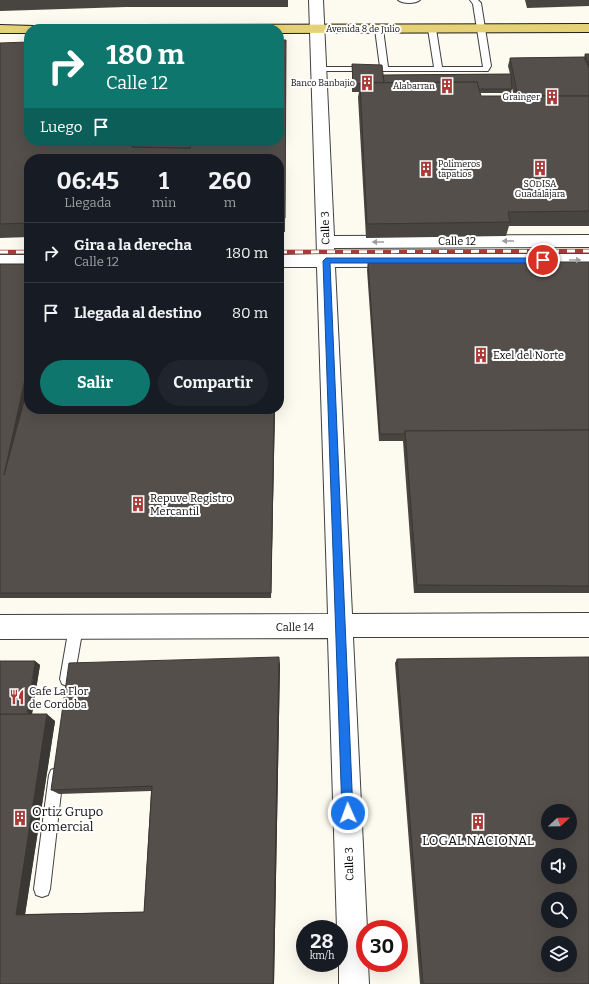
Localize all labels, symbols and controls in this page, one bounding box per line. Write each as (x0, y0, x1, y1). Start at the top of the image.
street label: Avenida 8 de Julio (326, 24, 400, 34)
text: 180 m (106, 38, 184, 71)
icon: right (40, 40, 92, 92)
text: Calle 12 (106, 72, 168, 94)
building icon: Banco Banbajio (358, 74, 376, 92)
building icon: Alabarran (438, 77, 456, 95)
place label: Banco Banbajio (291, 78, 355, 88)
place label: Alabarran (393, 81, 435, 91)
building icon: Grainger (543, 88, 561, 106)
place label: Grainger (503, 92, 540, 102)
icon: arrive (90, 116, 112, 138)
text: Luego (40, 118, 82, 136)
place label: Polimeros tapatios (438, 159, 480, 179)
building icon: SODISA Guadalajara (531, 159, 549, 177)
building icon: Polimeros tapatios (417, 160, 435, 178)
text: 06:45 (56, 167, 119, 195)
text: 1 (159, 167, 169, 195)
text: 260 (209, 167, 252, 195)
place label: SODISA Guadalajara (515, 179, 565, 199)
text: Llegada (64, 195, 111, 210)
text: min (152, 195, 176, 210)
text: m (224, 195, 236, 210)
street label: Calle 3 (318, 211, 333, 245)
street label: Calle 12 (438, 235, 476, 248)
text: Gira a la derecha (74, 236, 192, 254)
one-way arrow (501, 238, 514, 244)
one-way arrow (371, 239, 384, 245)
icon: right (40, 242, 62, 264)
pin (526, 243, 560, 277)
text: 180 m (226, 244, 268, 262)
icon: arrive (532, 249, 554, 271)
text: Calle 12 (74, 254, 119, 269)
one-way arrow (569, 257, 582, 263)
icon: arrive (40, 302, 62, 324)
text: Llegada al destino (74, 304, 202, 322)
text: 80 m (232, 304, 268, 322)
building icon: Exel del Norte (472, 346, 490, 364)
place label: Exel del Norte (493, 349, 564, 362)
button: Salir (40, 360, 150, 406)
button: Compartir (158, 360, 268, 406)
place label: Repuve Registro Mercantil (150, 492, 233, 518)
building icon: Repuve Registro Mercantil (129, 495, 147, 513)
street label: Calle 14 (276, 621, 315, 634)
place label: Cafe La Flor de Cordoba (29, 685, 89, 711)
restaurant icon: Cafe La Flor de Cordoba (8, 688, 26, 706)
position arrow (327, 792, 369, 834)
place label: Ortiz Grupo Comercial (32, 804, 103, 834)
north arrow (541, 804, 577, 840)
map controls (541, 804, 577, 972)
building icon: Ortiz Grupo Comercial (11, 809, 29, 827)
building icon: LOGAL NACIONAL (469, 813, 487, 831)
place label: LOGAL NACIONAL (422, 833, 534, 848)
street label: Calle 3 (342, 847, 357, 881)
button: sound (541, 848, 577, 884)
button: search (541, 892, 577, 928)
speed limit sign: 30 (356, 920, 408, 972)
text: 28 (310, 929, 334, 953)
button: layers (541, 936, 577, 972)
text: km/h (310, 950, 334, 962)

